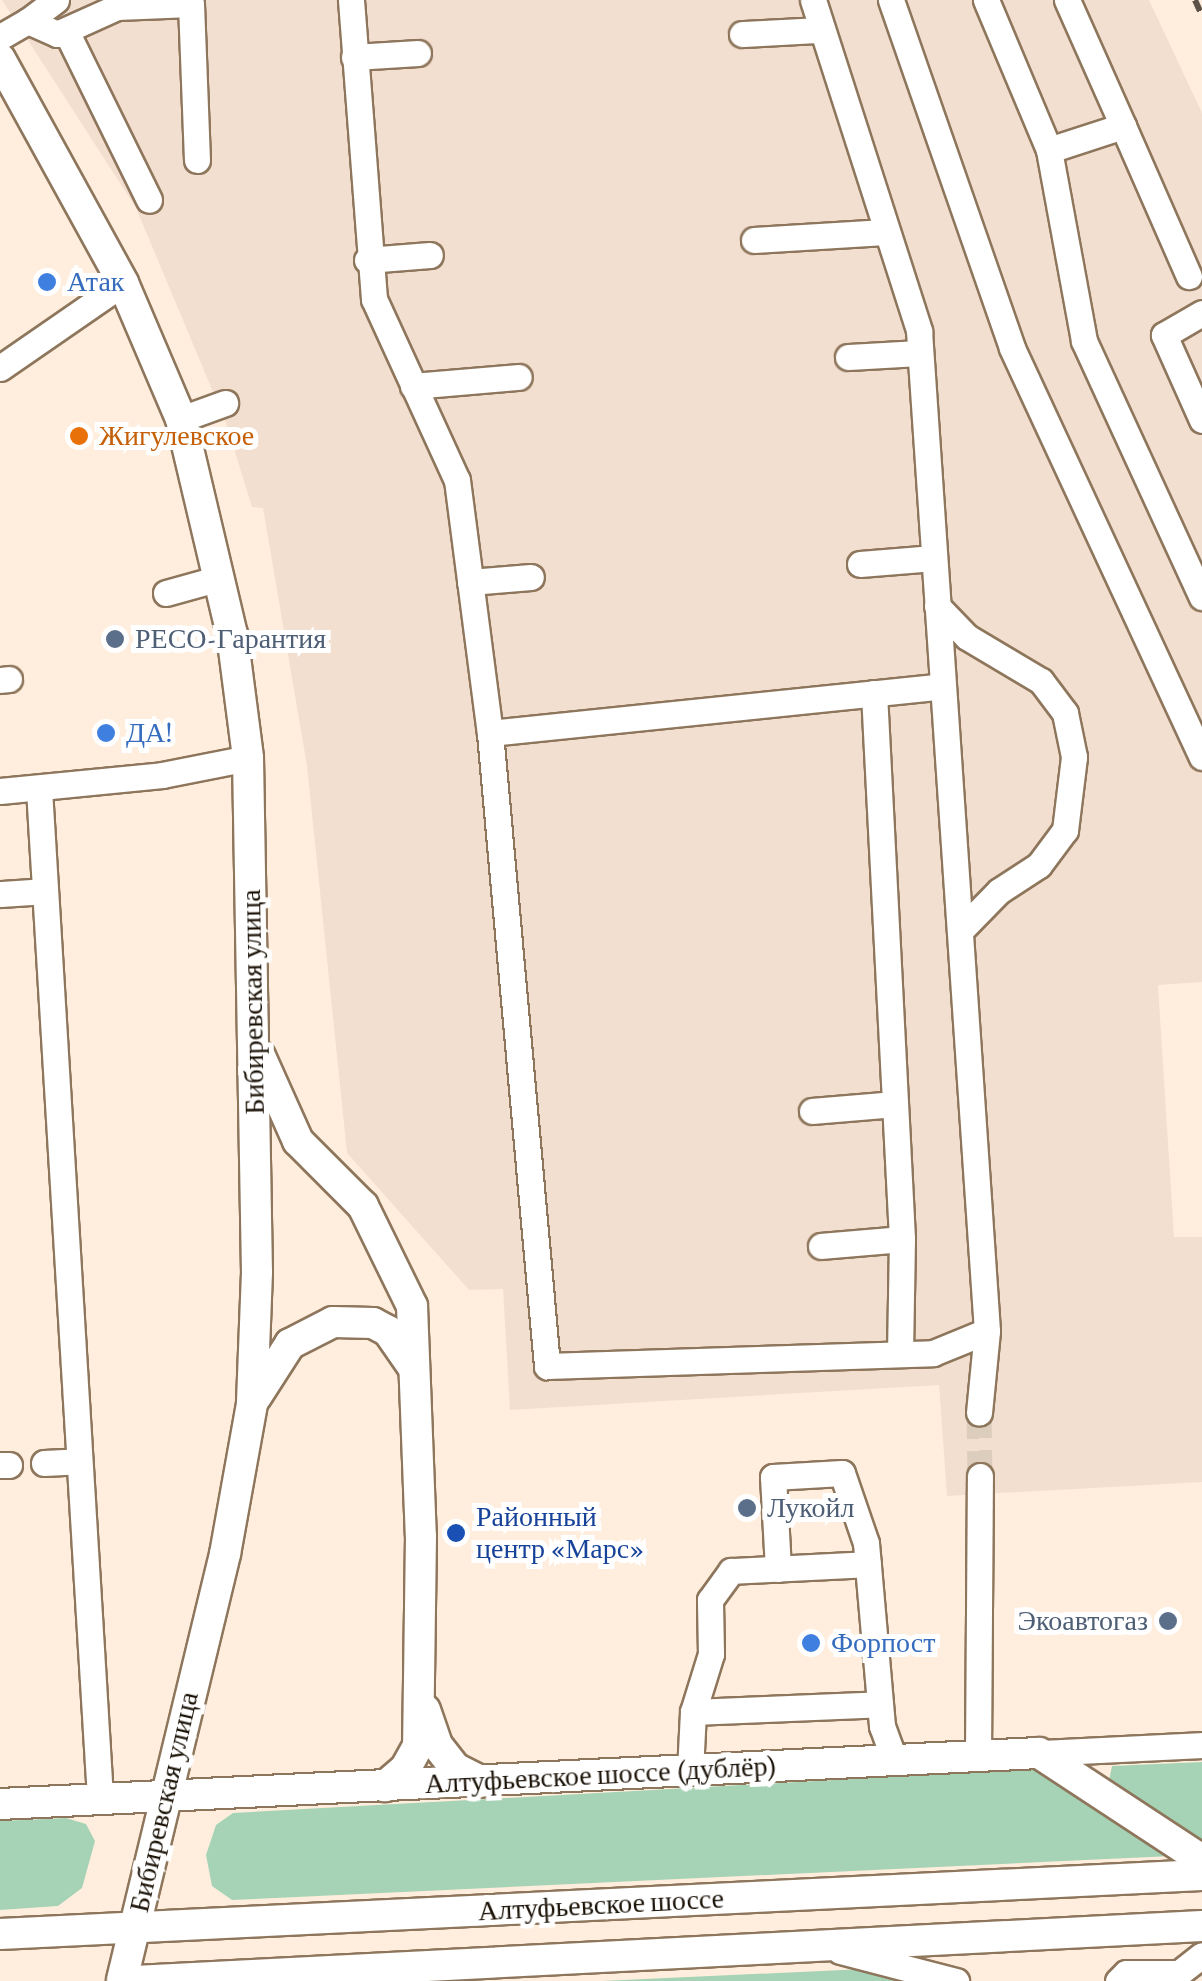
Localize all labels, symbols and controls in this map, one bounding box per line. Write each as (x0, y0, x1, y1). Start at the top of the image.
place label: Атак (67, 265, 124, 299)
marker: Атак (36, 271, 58, 293)
place label: Жигулевское (99, 419, 254, 453)
marker: Жигулевское (68, 425, 90, 447)
place label: РЕСО-Гарантия (135, 622, 326, 656)
marker: РЕСО-Гарантия (104, 628, 126, 650)
place label: ДА! (126, 716, 173, 750)
marker: ДА! (95, 722, 117, 744)
street label: Бибиревская улица (234, 889, 272, 1115)
place label: Лукойл (767, 1491, 854, 1525)
marker: Лукойл (736, 1497, 758, 1519)
place label: Районный центр «Марс» (476, 1500, 644, 1566)
marker: Районный центр «Марс» (445, 1522, 467, 1544)
place label: Экоавтогаз (1018, 1604, 1148, 1638)
marker: Экоавтогаз (1157, 1610, 1179, 1632)
place label: Форпост (831, 1626, 935, 1660)
marker: Форпост (800, 1632, 822, 1654)
street label: Бибиревская улица (122, 1689, 206, 1915)
street label: Алтуфьевское шоссе (дублёр) (424, 1749, 778, 1801)
street label: Алтуфьевское шоссе (477, 1882, 725, 1928)

